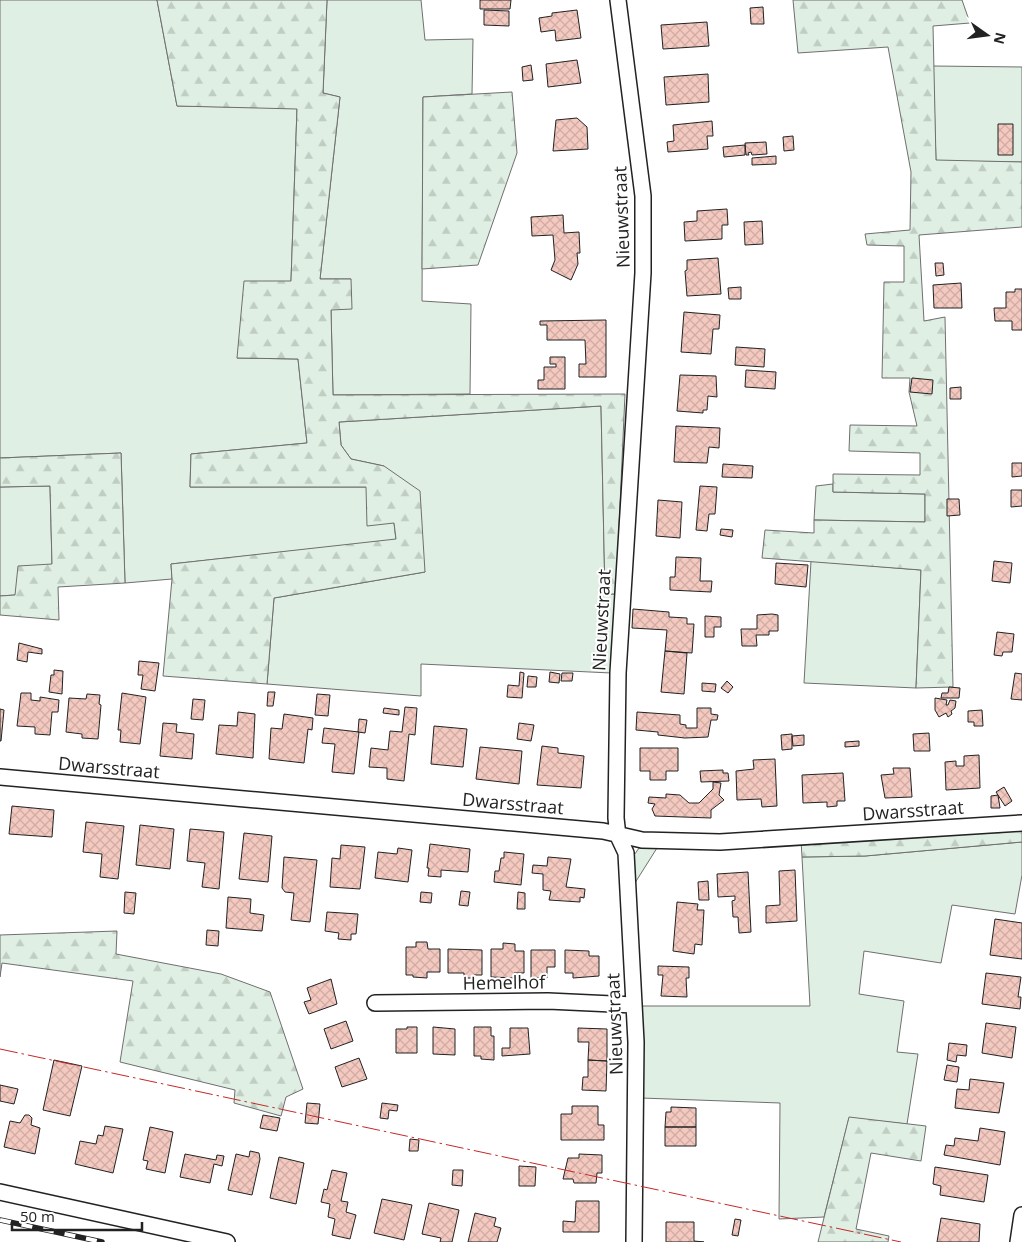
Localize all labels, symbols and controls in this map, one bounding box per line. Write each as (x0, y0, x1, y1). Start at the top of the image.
north arrow (962, 10, 1012, 60)
text: N (990, 30, 1011, 46)
street label: Nieuwstraat (607, 166, 635, 268)
street label: Nieuwstraat (586, 568, 616, 671)
street label: Dwarsstraat (57, 751, 161, 783)
street label: Dwarsstraat (461, 787, 565, 819)
street label: Dwarsstraat (861, 794, 965, 826)
street label: Hemelhof (462, 969, 546, 995)
street label: Nieuwstraat (600, 973, 628, 1075)
scale bar (12, 1200, 142, 1232)
text: 50 m (20, 1206, 55, 1226)

